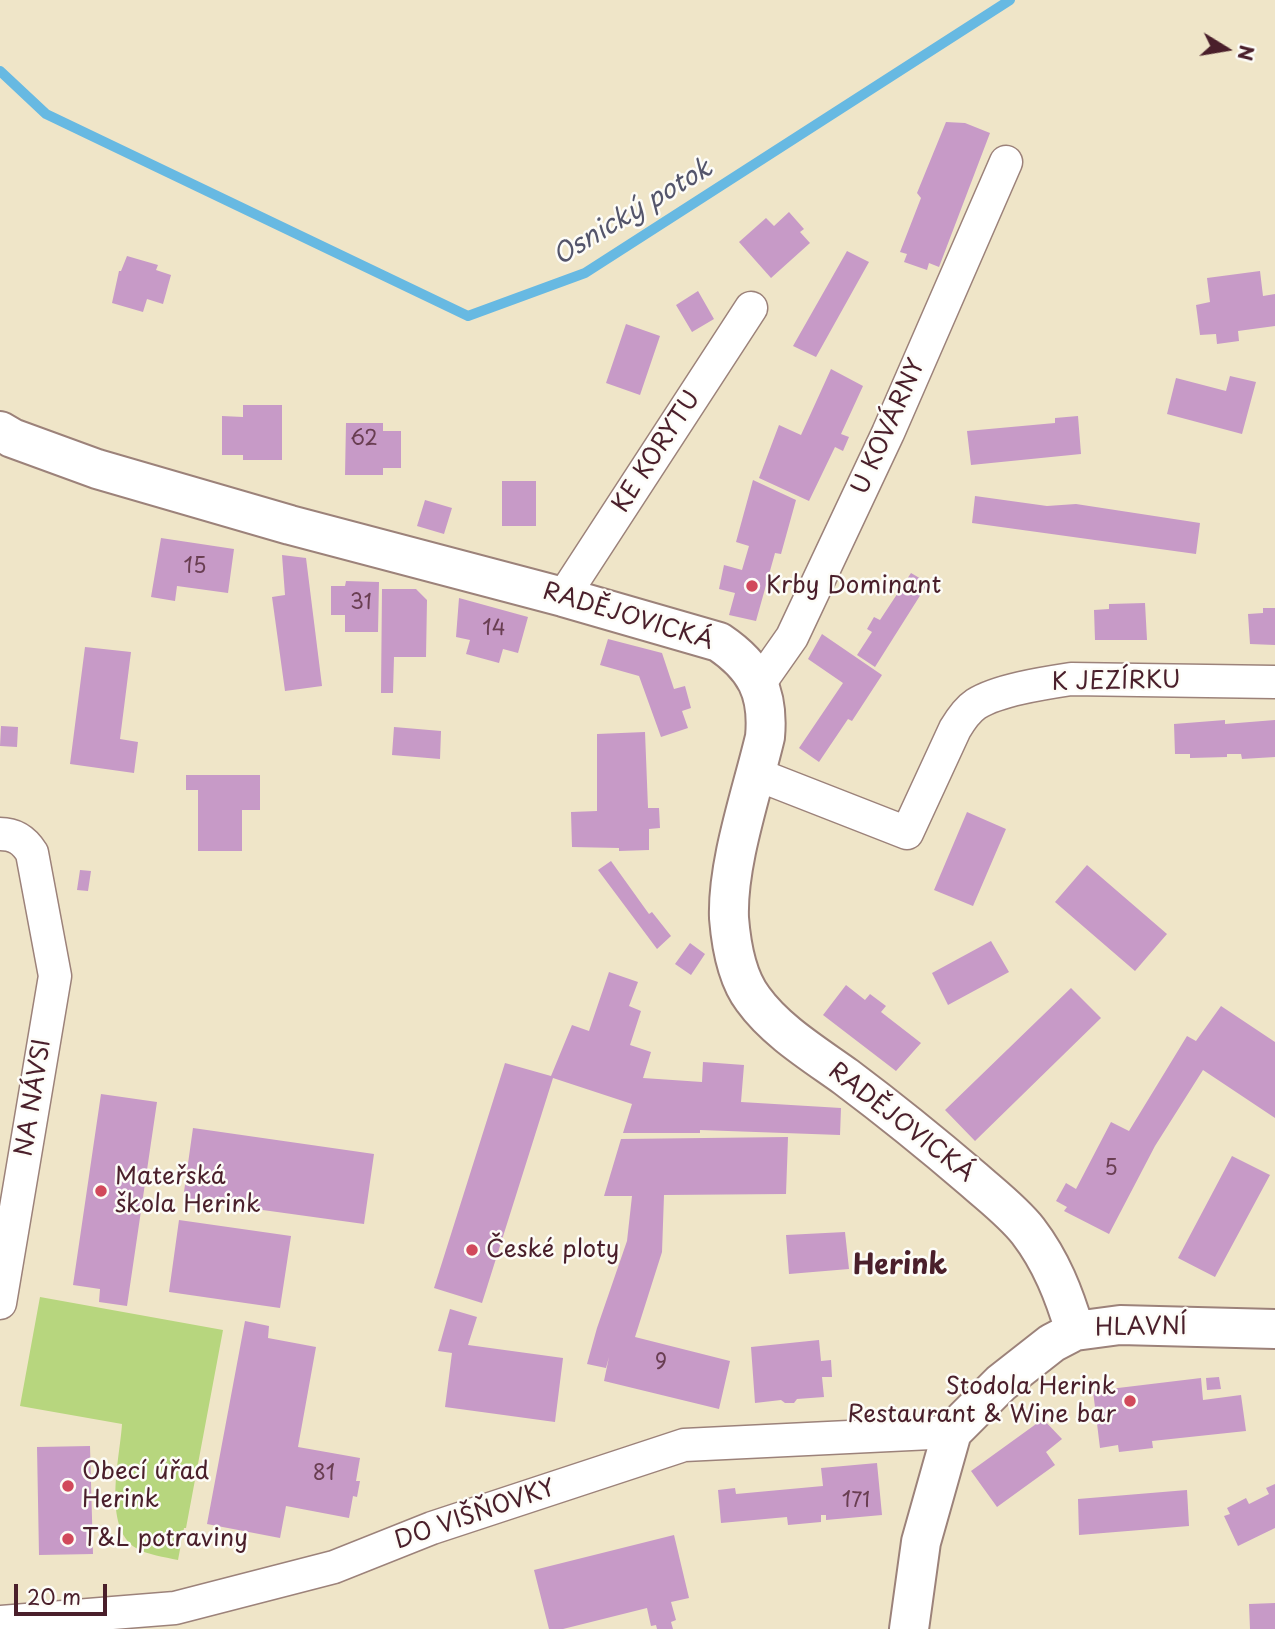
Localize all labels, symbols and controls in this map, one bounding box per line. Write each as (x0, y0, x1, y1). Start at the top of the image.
north arrow (1191, 14, 1261, 84)
text: N (1231, 43, 1262, 63)
water label: Osnický potok (548, 153, 718, 273)
street label: U KOVÁRNY (846, 355, 932, 499)
street label: KE KORYTU (607, 386, 707, 518)
house number: 62 (350, 426, 378, 452)
house number: 15 (184, 554, 206, 580)
place label: Krby Dominant (766, 572, 941, 600)
street label: RADĚJOVICKÁ (539, 577, 717, 657)
marker: Krby Dominant (744, 578, 760, 594)
house number: 31 (350, 590, 372, 616)
house number: 14 (482, 616, 506, 642)
street label: K JEZÍRKU (1051, 666, 1181, 698)
street label: NA NÁVSI (11, 1037, 57, 1159)
street label: RADĚJOVICKÁ (823, 1057, 979, 1189)
house number: 5 (1104, 1156, 1118, 1182)
place label: Mateřská škola Herink (115, 1163, 261, 1219)
marker: Mateřská škola Herink (93, 1183, 109, 1199)
place label: České ploty (486, 1236, 619, 1264)
marker: České ploty (464, 1242, 480, 1258)
district label: Herink (853, 1249, 947, 1283)
street label: HLAVNÍ (1095, 1313, 1187, 1343)
house number: 9 (655, 1350, 667, 1376)
place label: Stodola Herink Restaurant & Wine bar (847, 1373, 1116, 1429)
marker: Stodola Herink Restaurant & Wine bar (1122, 1393, 1138, 1409)
place label: Obecí úřad Herink (82, 1458, 209, 1514)
house number: 81 (313, 1461, 335, 1487)
street label: DO VIŠŇOVKY (391, 1474, 559, 1556)
marker: Obecí úřad Herink (60, 1478, 76, 1494)
house number: 171 (842, 1488, 870, 1514)
place label: T&L potraviny (82, 1525, 248, 1553)
marker: T&L potraviny (60, 1531, 76, 1547)
scale bar (18, 1570, 110, 1614)
text: 20 m (27, 1580, 81, 1612)

